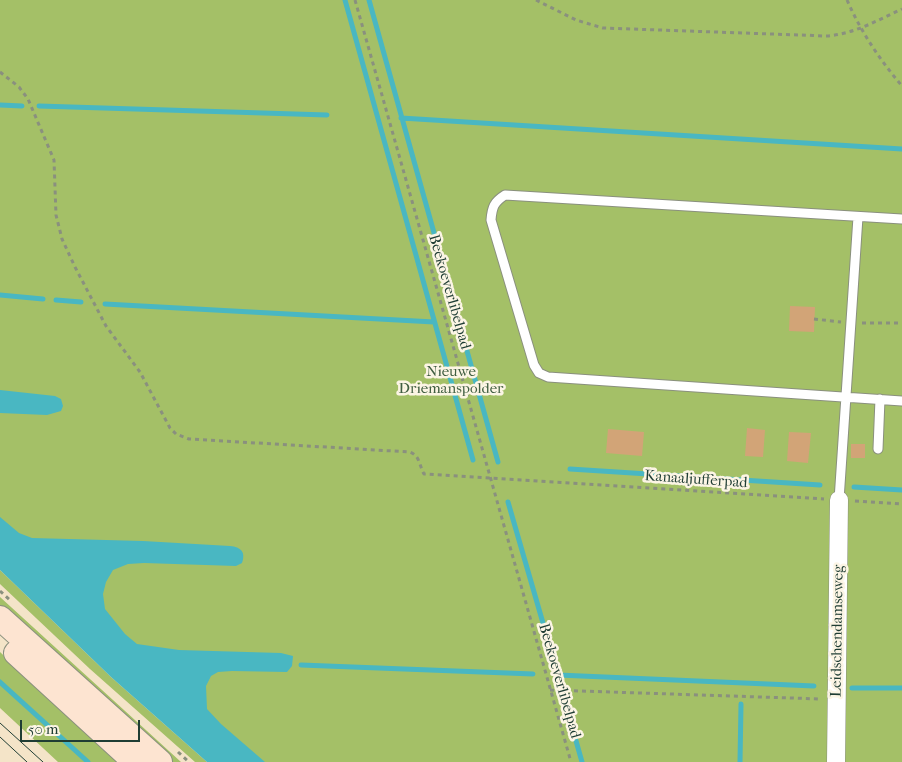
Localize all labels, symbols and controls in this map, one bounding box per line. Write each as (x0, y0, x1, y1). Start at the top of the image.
street label: Beekoeverlibelpad (424, 232, 474, 352)
park label: Nieuwe Driemanspolder (399, 363, 503, 398)
street label: Kanaaljufferpad (644, 467, 748, 493)
street label: Leidschendamseweg (828, 565, 848, 697)
street label: Beekoeverlibelpad (534, 621, 584, 741)
scale bar (22, 710, 142, 742)
text: 50 m (28, 720, 58, 738)

